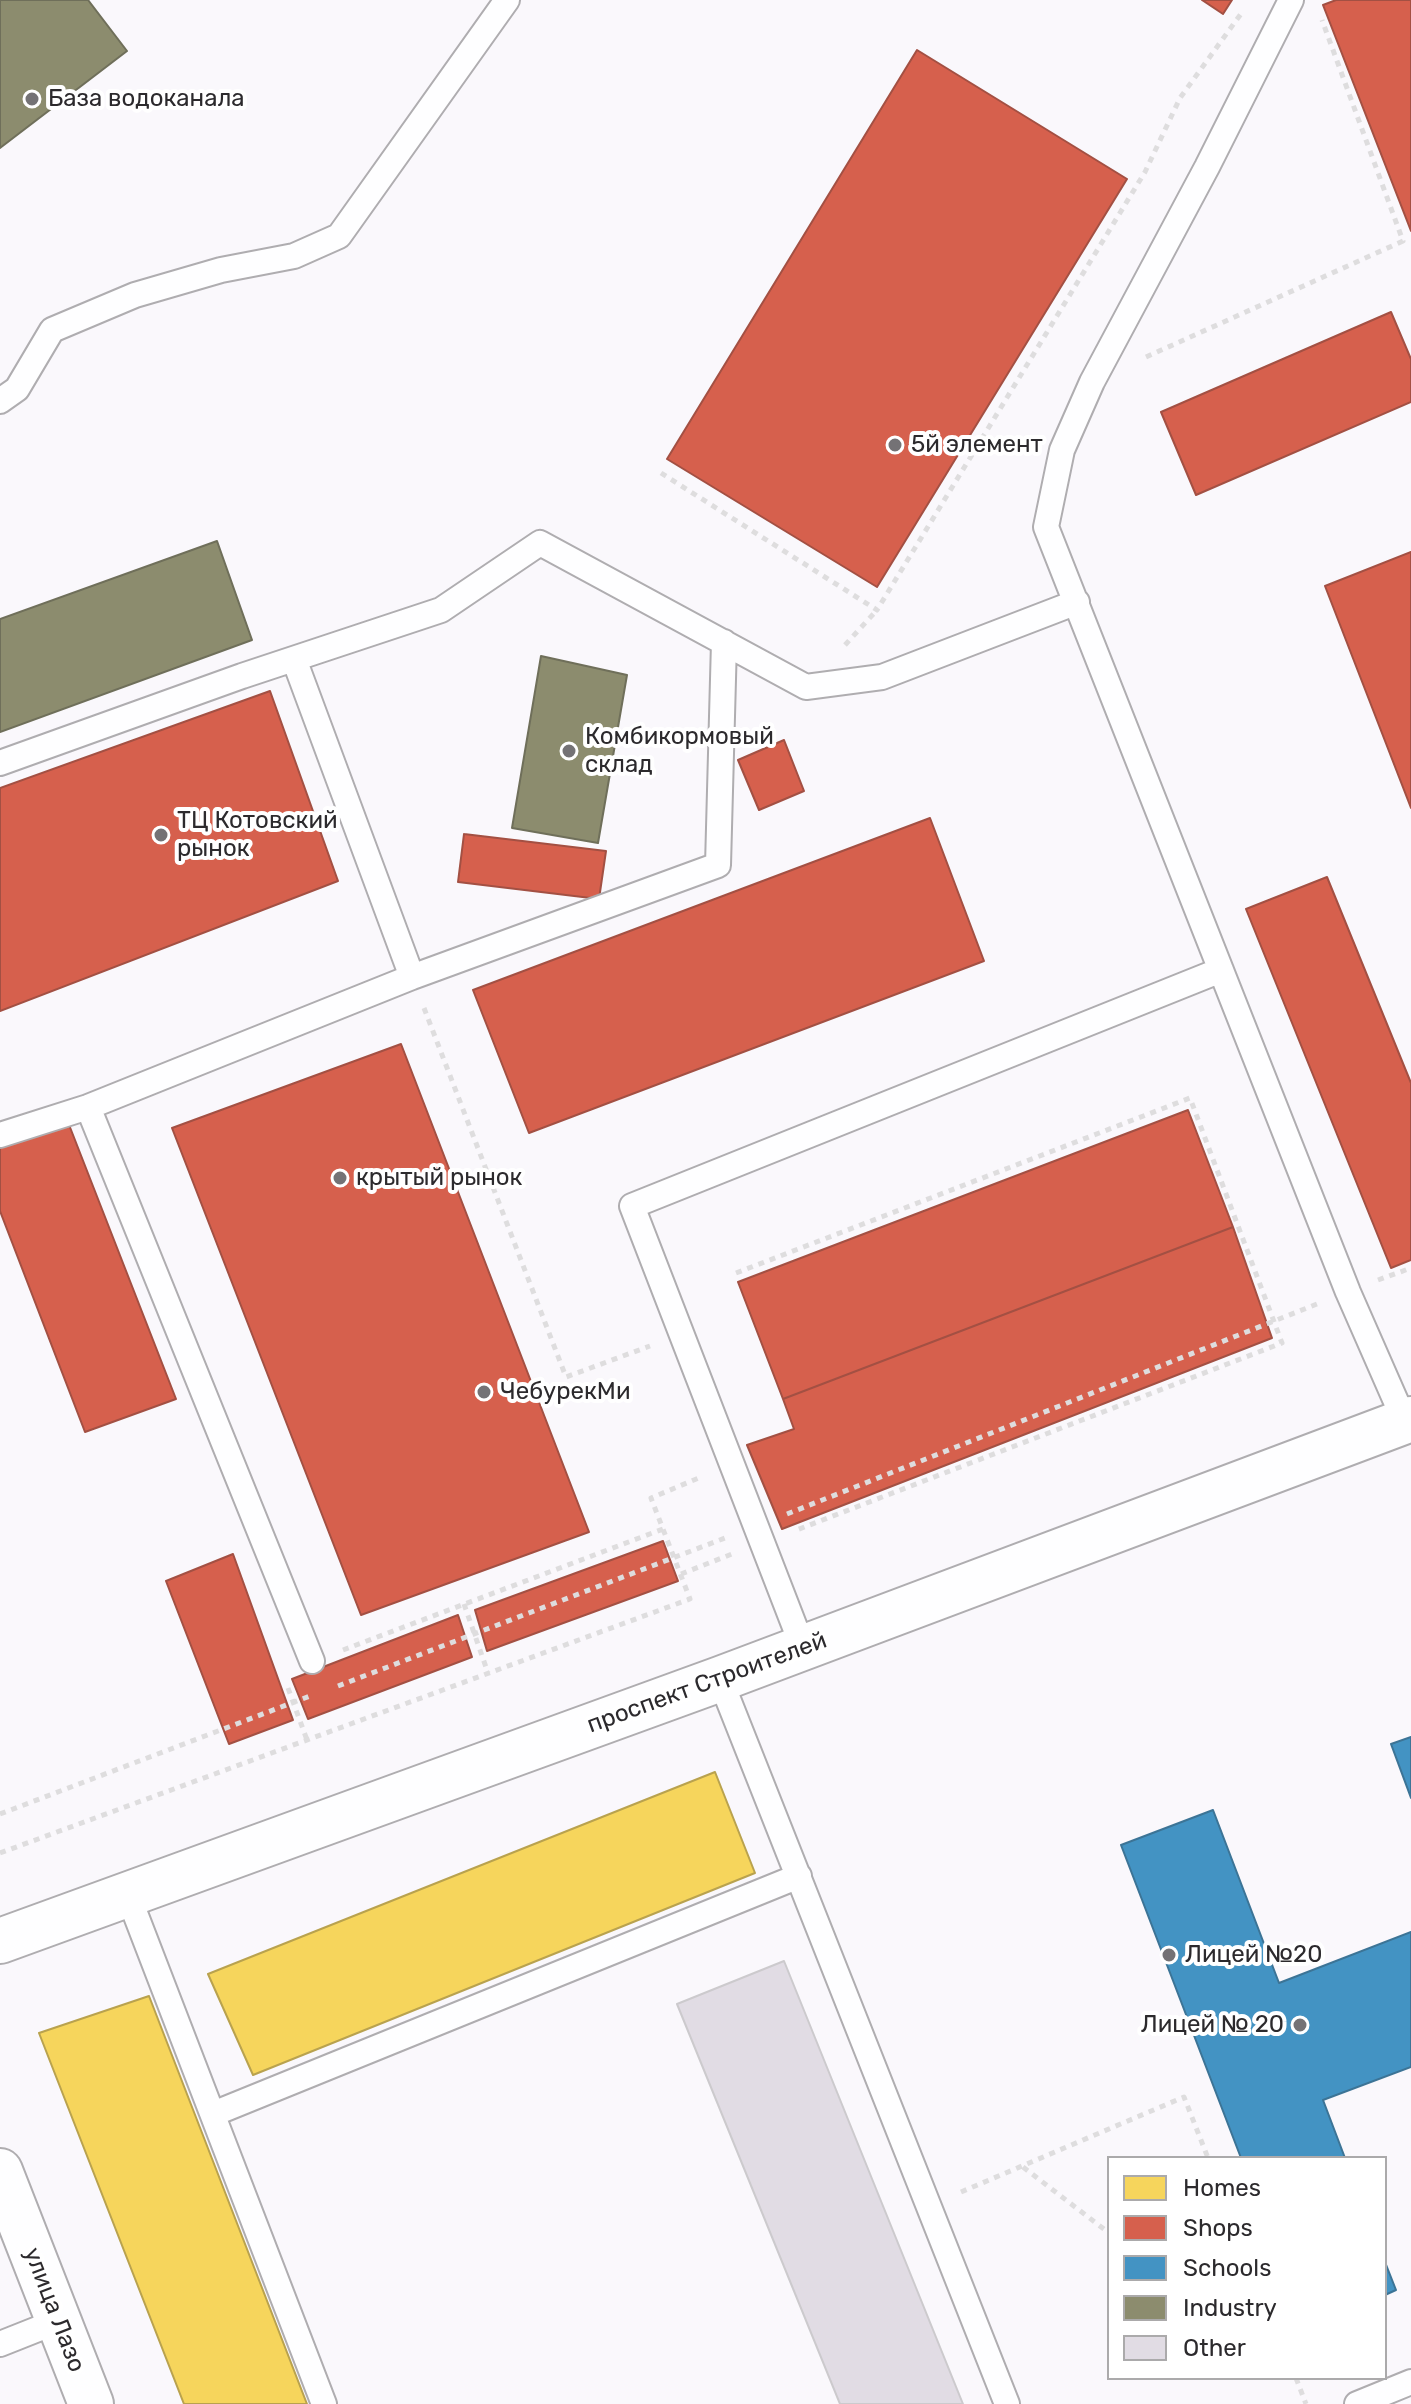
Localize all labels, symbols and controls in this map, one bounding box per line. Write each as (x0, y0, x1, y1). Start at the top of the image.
place label: База водоканала (48, 85, 245, 113)
marker: База водоканала (23, 90, 41, 108)
place label: 5й элемент (911, 431, 1043, 459)
marker: 5й элемент (886, 436, 904, 454)
place label: Комбикормовый склад (585, 723, 774, 779)
marker: Комбикормовый склад (560, 742, 578, 760)
place label: ТЦ Котовский рынок (177, 807, 338, 863)
marker: ТЦ Котовский рынок (152, 826, 170, 844)
place label: крытый рынок (356, 1164, 522, 1192)
marker: крытый рынок (331, 1169, 349, 1187)
place label: ЧебурекМи (500, 1378, 631, 1406)
marker: ЧебурекМи (475, 1383, 493, 1401)
street label: проспект Строителей (583, 1626, 831, 1740)
place label: Лицей №20 (1185, 1941, 1322, 1969)
marker: Лицей №20 (1160, 1946, 1178, 1964)
place label: Лицей № 20 (1141, 2011, 1284, 2039)
marker: Лицей № 20 (1291, 2016, 1309, 2034)
legend (1107, 2156, 1387, 2380)
text: Homes (1183, 2174, 1261, 2202)
text: Shops (1183, 2214, 1253, 2242)
street label: улица Лазо (17, 2244, 91, 2376)
text: Schools (1183, 2254, 1271, 2282)
text: Industry (1183, 2294, 1277, 2322)
text: Other (1183, 2334, 1246, 2362)

